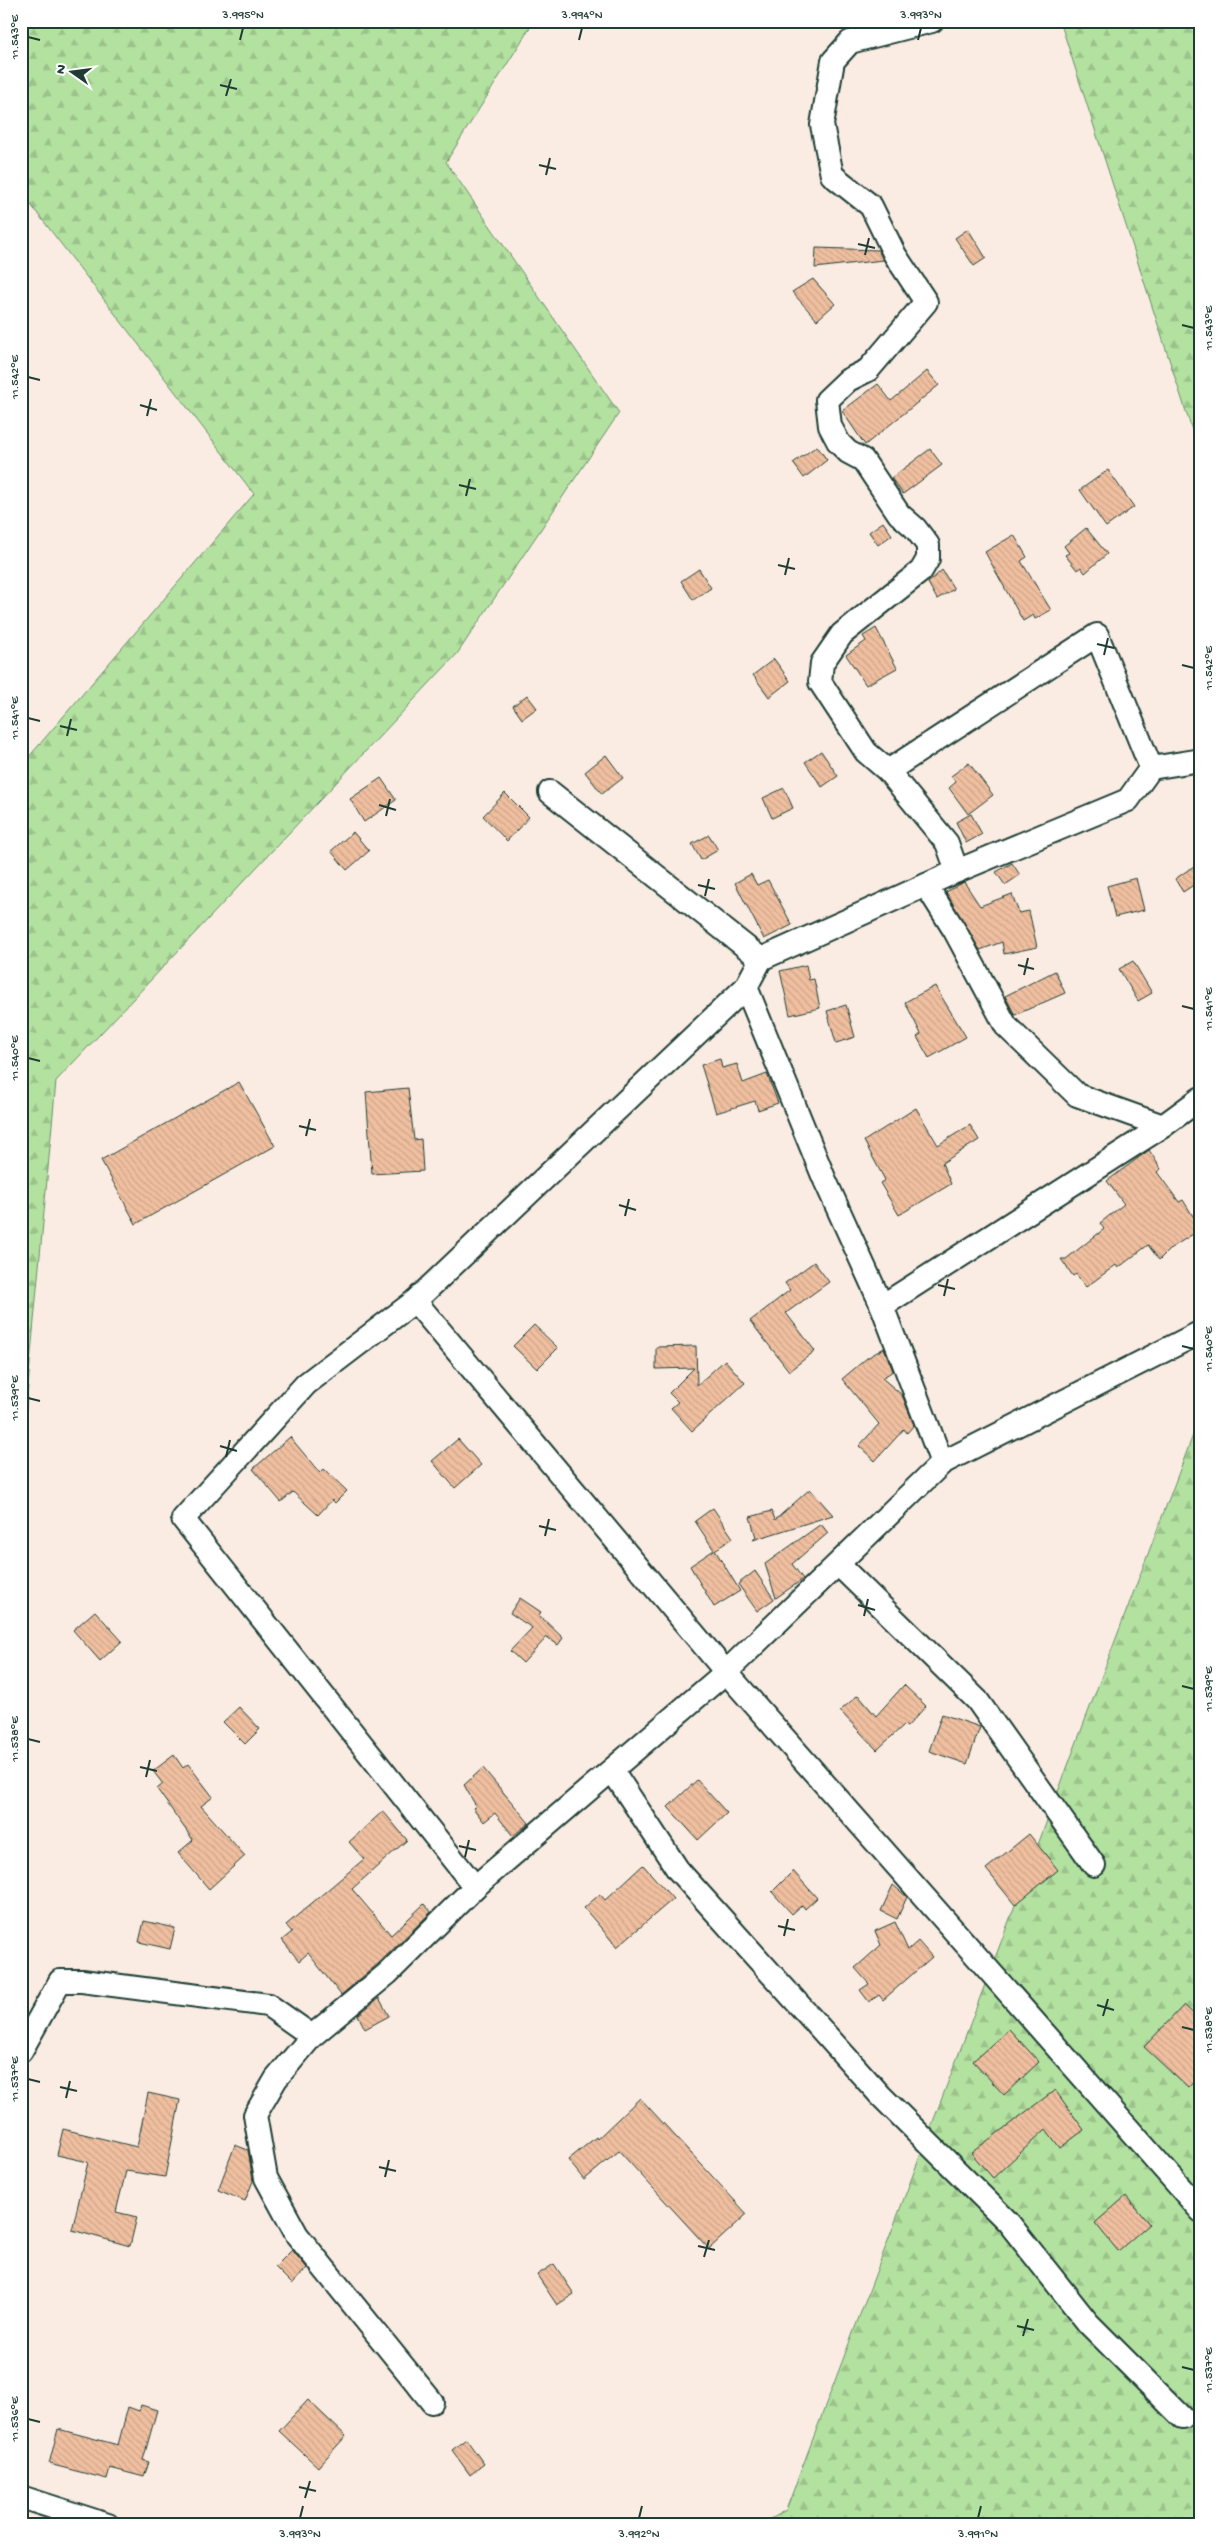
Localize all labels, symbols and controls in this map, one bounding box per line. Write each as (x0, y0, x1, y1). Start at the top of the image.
text: 3.995°N (221, 9, 264, 23)
text: 3.994°N (561, 9, 603, 23)
text: 3.993°N (899, 9, 942, 23)
text: 11.543°E (9, 14, 23, 60)
north arrow (48, 48, 98, 98)
text: N (52, 63, 71, 76)
text: 11.543°E (1203, 305, 1217, 351)
text: 11.542°E (9, 354, 23, 400)
text: 11.542°E (1203, 645, 1217, 691)
text: 11.541°E (9, 696, 23, 741)
text: 11.541°E (1203, 987, 1217, 1032)
text: 11.540°E (9, 1035, 23, 1082)
text: 11.540°E (1203, 1326, 1217, 1373)
text: 11.539°E (9, 1375, 23, 1421)
text: 11.539°E (1203, 1666, 1217, 1712)
text: 11.538°E (9, 1716, 23, 1763)
text: 11.538°E (1203, 2007, 1217, 2054)
text: 11.537°E (9, 2056, 23, 2103)
text: 11.537°E (1203, 2347, 1217, 2394)
text: 11.536°E (9, 2396, 23, 2442)
text: 3.993°N (278, 2528, 321, 2542)
text: 3.992°N (617, 2528, 660, 2542)
text: 3.991°N (957, 2528, 998, 2542)

